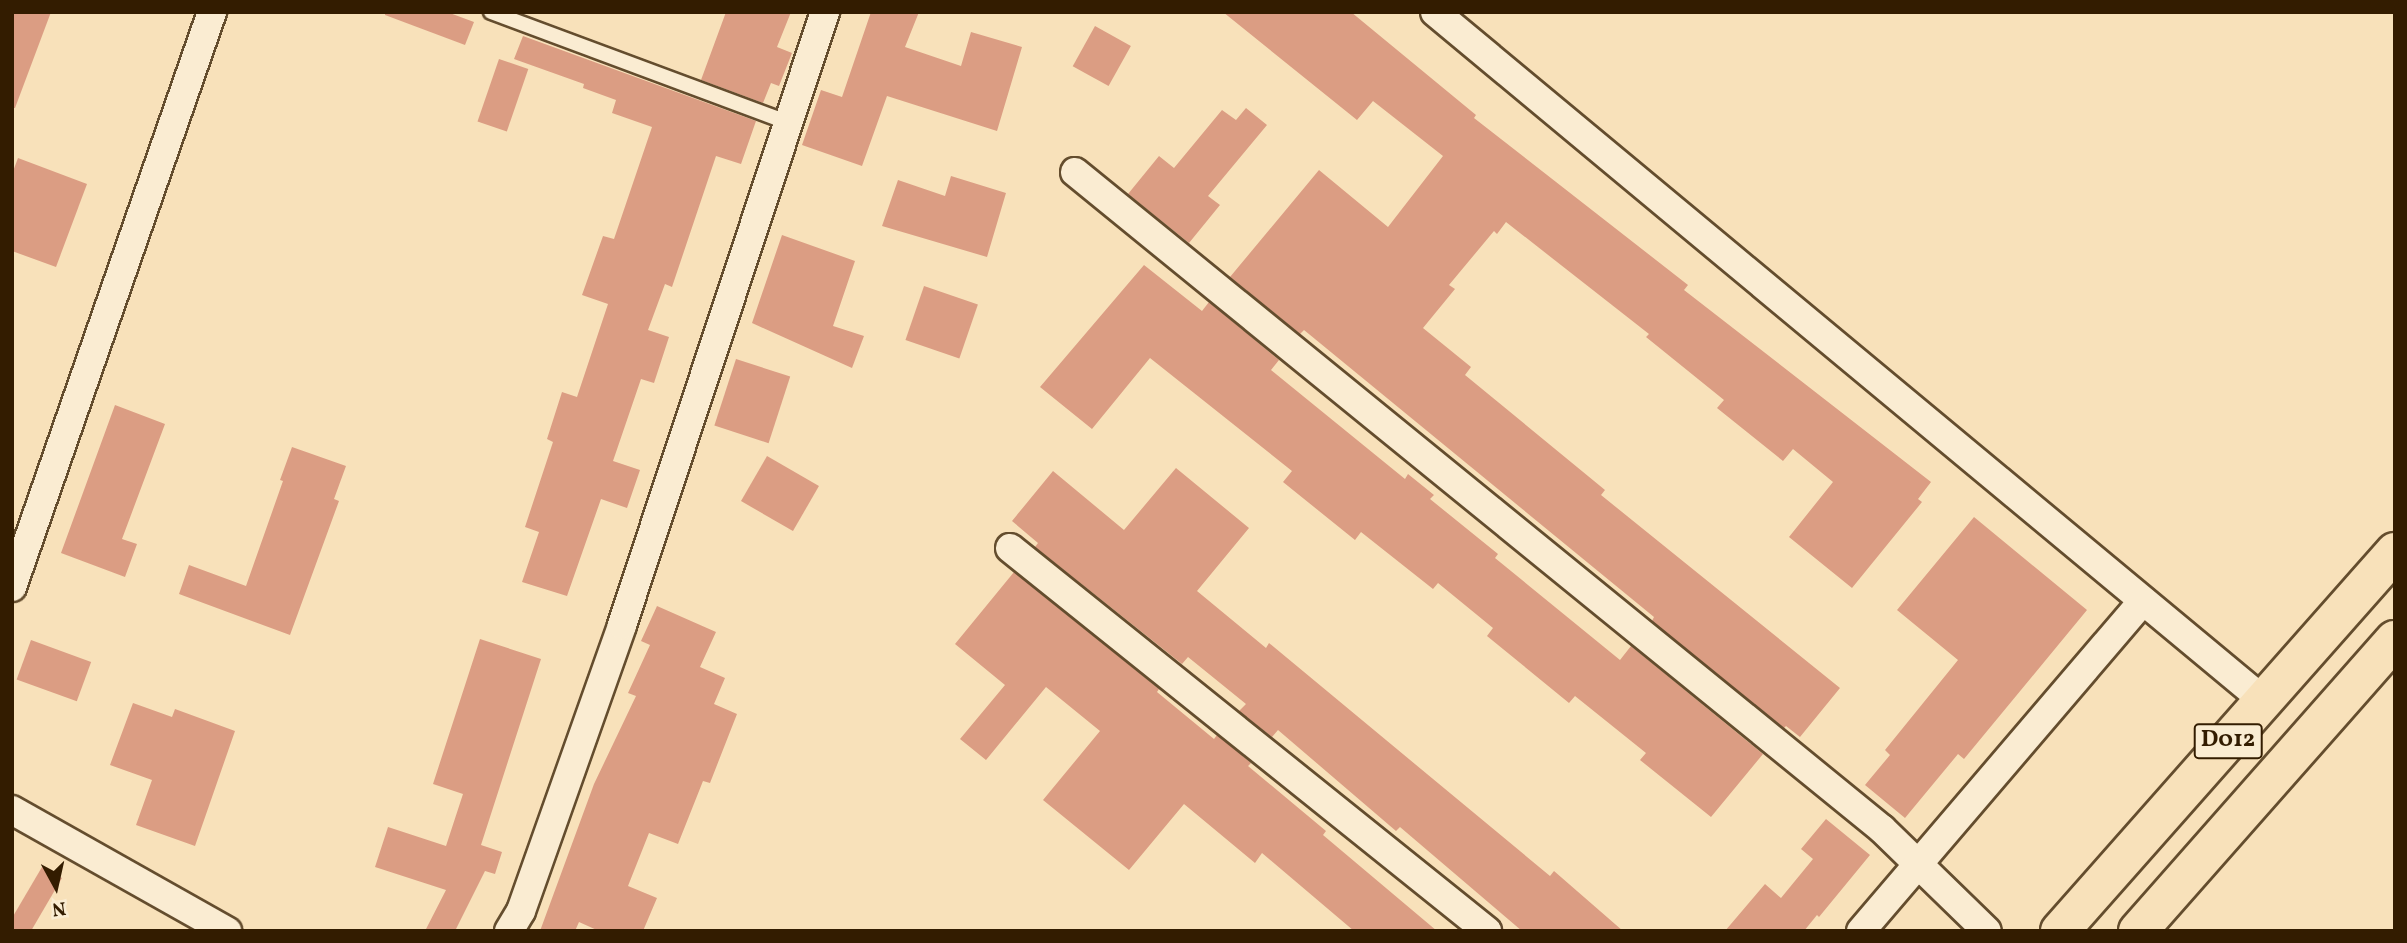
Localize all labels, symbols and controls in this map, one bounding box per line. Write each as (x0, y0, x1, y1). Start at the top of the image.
road number: D012 (2193, 720, 2263, 762)
north arrow (21, 852, 91, 922)
text: N (50, 894, 68, 922)

